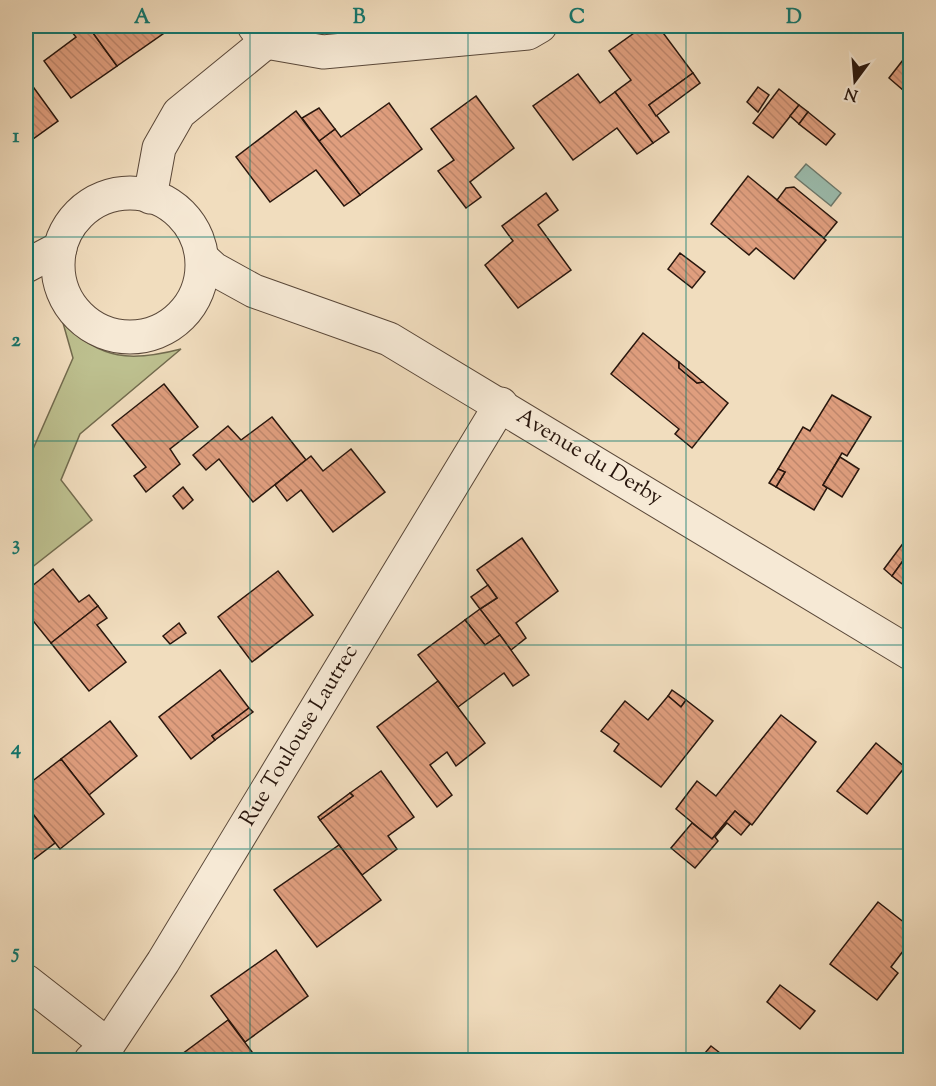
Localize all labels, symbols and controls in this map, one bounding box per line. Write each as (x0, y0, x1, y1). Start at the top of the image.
text: A (134, 4, 151, 33)
text: B (353, 4, 366, 33)
text: C (569, 4, 585, 33)
text: D (786, 4, 802, 33)
north arrow (825, 51, 885, 111)
text: N (842, 80, 861, 106)
text: 1 (13, 123, 20, 152)
text: 2 (11, 327, 21, 356)
street label: Avenue du Derby (510, 402, 668, 514)
text: 3 (12, 531, 20, 560)
street label: Rue Toulouse Lautrec (233, 639, 367, 833)
text: 4 (10, 735, 21, 764)
text: 5 (11, 939, 20, 968)

